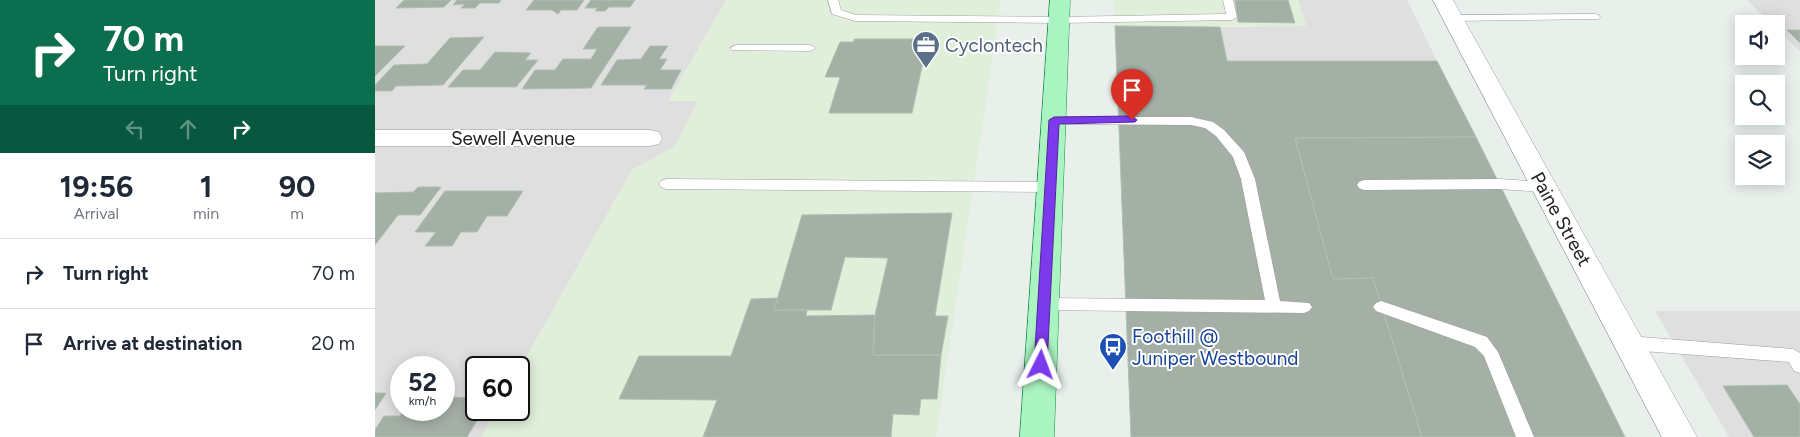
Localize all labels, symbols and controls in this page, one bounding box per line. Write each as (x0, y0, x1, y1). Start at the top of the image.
map controls (1735, 15, 1785, 185)
button: sound (1735, 15, 1785, 65)
text: 70 m (103, 18, 184, 60)
icon: right (20, 20, 85, 85)
office icon: Cyclontech (911, 30, 941, 69)
place label: Cyclontech (945, 34, 1043, 57)
text: Turn right (103, 60, 198, 87)
pin (1111, 69, 1153, 120)
button: search (1735, 75, 1785, 125)
icon: arrive (1118, 76, 1146, 104)
icon: left (121, 115, 149, 143)
icon: ahead (174, 115, 202, 143)
icon: right (227, 115, 255, 143)
street label: Sewell Avenue (451, 127, 575, 150)
button: layers (1735, 135, 1785, 185)
text: 19:56 (59, 168, 133, 205)
text: 1 (200, 168, 212, 205)
text: 90 (279, 168, 315, 205)
street label: Paine Street (1526, 168, 1596, 270)
text: Arrival (74, 204, 119, 223)
text: min (193, 204, 219, 223)
text: m (290, 204, 304, 223)
icon: right (20, 260, 48, 288)
text: Turn right (63, 262, 149, 285)
text: 70 m (312, 262, 355, 285)
place label: Foothill @ Juniper Westbound (1132, 325, 1299, 370)
icon: arrive (20, 330, 48, 358)
text: Arrive at destination (63, 332, 242, 355)
text: 20 m (311, 332, 355, 355)
bus stop icon: Foothill @ Juniper Westbound (1098, 332, 1128, 371)
position arrow (1014, 338, 1066, 390)
speed limit sign: 60 (465, 356, 530, 421)
text: 52 (408, 367, 437, 397)
text: km/h (409, 394, 436, 408)

